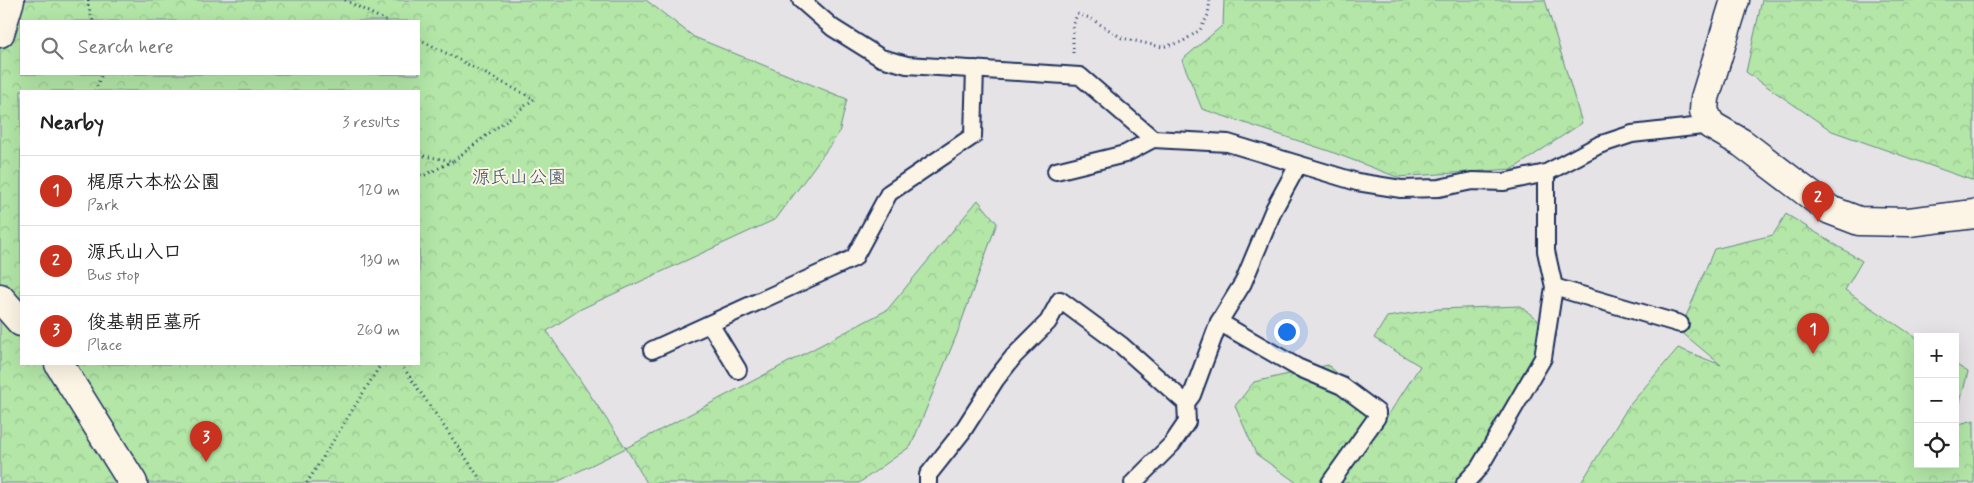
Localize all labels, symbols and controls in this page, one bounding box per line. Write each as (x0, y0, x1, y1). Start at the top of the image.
search box (20, 20, 420, 75)
icon: search (38, 34, 66, 62)
text: Search here (78, 35, 174, 60)
text: Nearby (40, 109, 104, 137)
text: 3 results (342, 112, 400, 133)
park label: 源氏山公園 (471, 165, 567, 190)
text: 梶原六本松公園 (87, 170, 220, 195)
text: 1 (52, 180, 60, 201)
text: 120 m (358, 180, 400, 201)
pin: 2 (1802, 181, 1834, 222)
text: Park (87, 195, 119, 216)
text: 源氏山入口 (87, 240, 182, 265)
text: 2 (52, 250, 60, 271)
text: 130 m (359, 250, 400, 271)
text: Bus stop (87, 265, 140, 286)
text: 俊基朝臣墓所 (87, 310, 201, 335)
pin: 1 (1797, 313, 1829, 354)
your location (1274, 319, 1300, 345)
text: 3 (52, 320, 60, 341)
text: 260 m (357, 320, 400, 341)
map controls (1914, 333, 1959, 468)
button: + (1914, 333, 1959, 378)
text: Place (87, 335, 122, 356)
button: − (1914, 378, 1959, 423)
pin: 3 (190, 421, 222, 462)
button: locate (1914, 423, 1959, 468)

